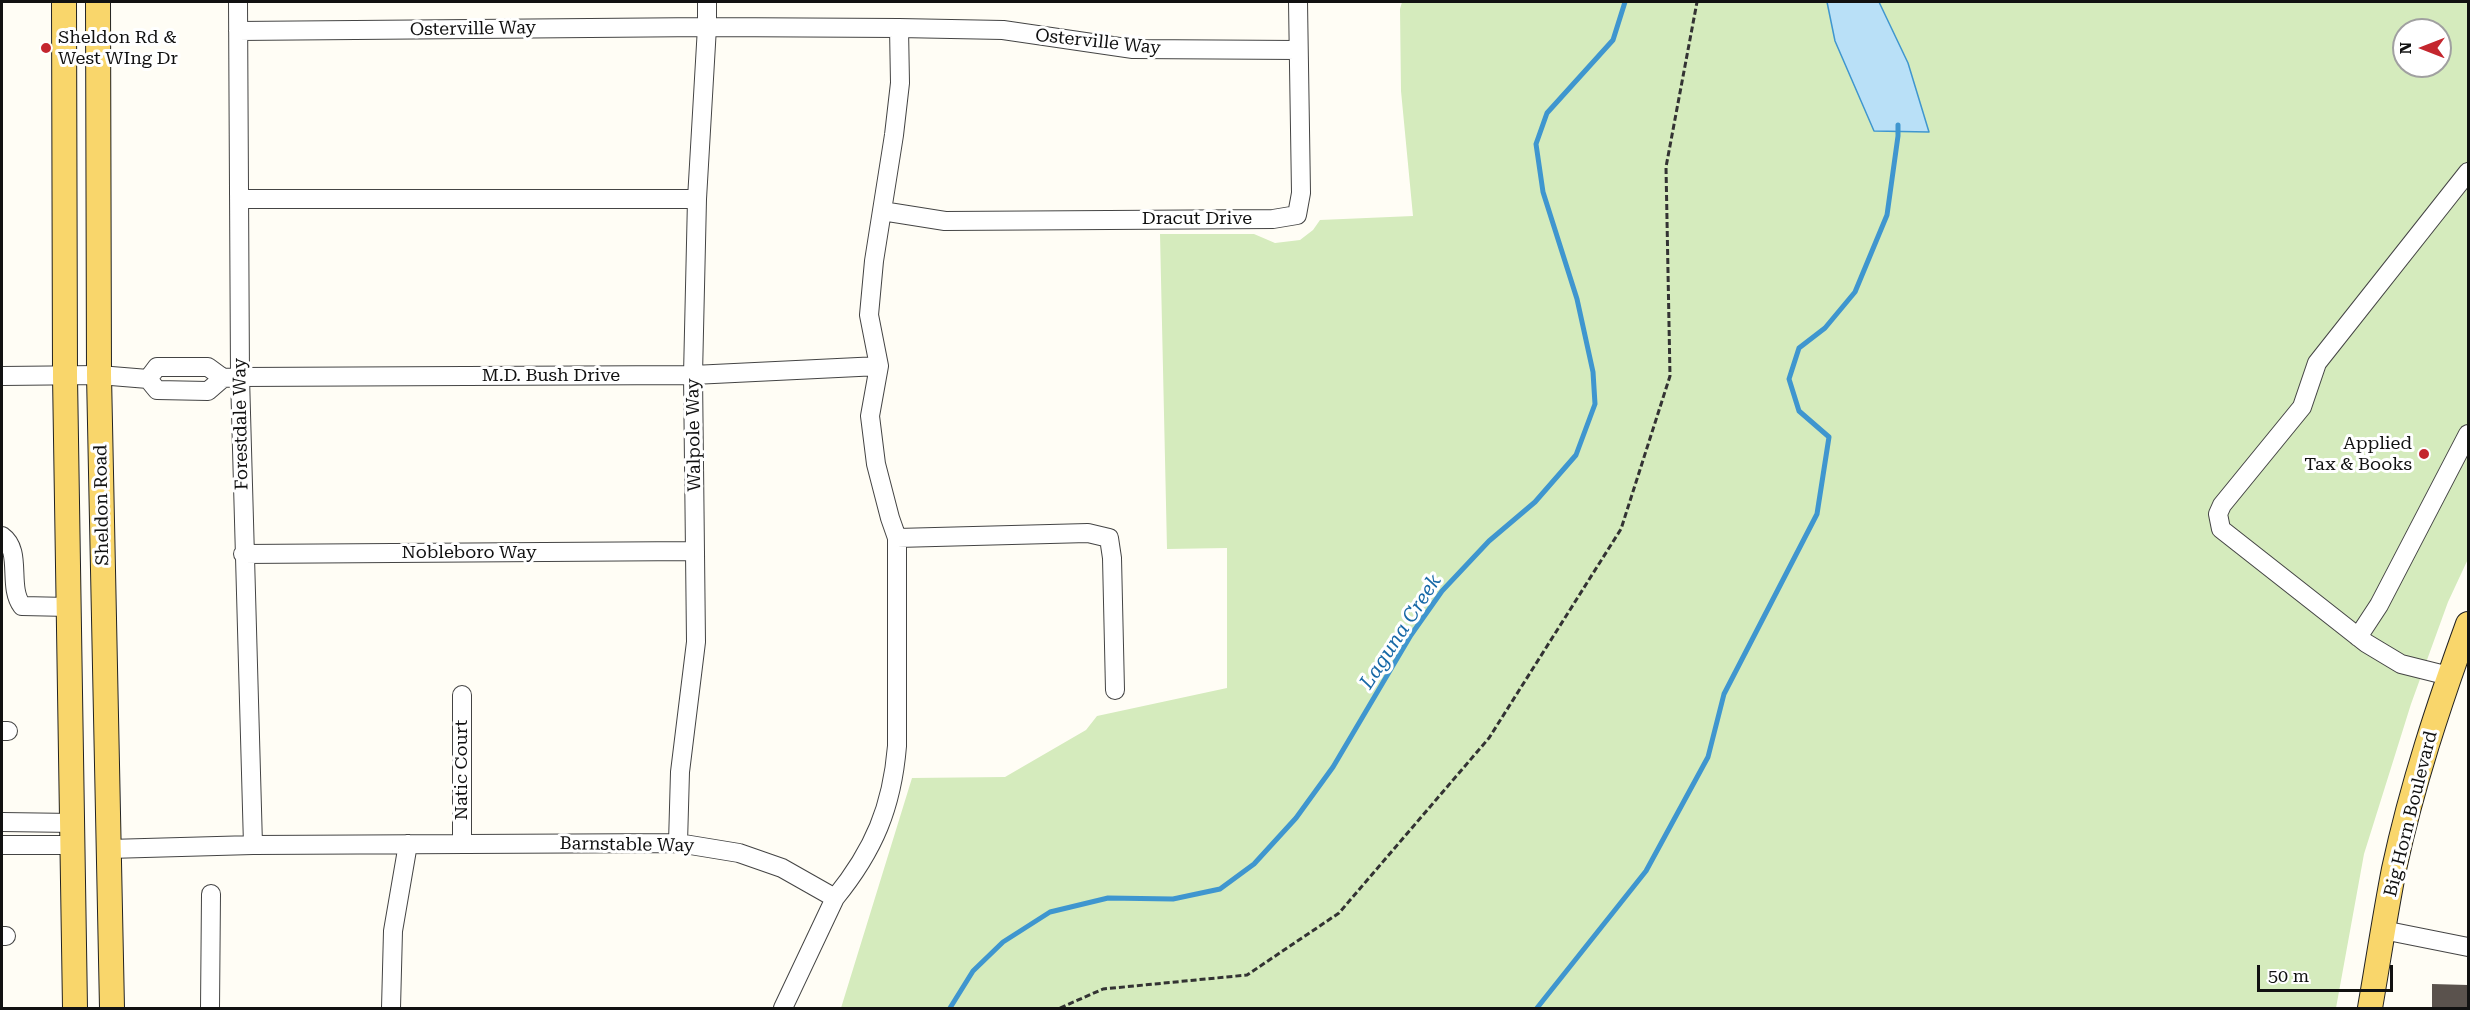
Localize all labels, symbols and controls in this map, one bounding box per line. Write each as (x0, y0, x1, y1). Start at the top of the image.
street label: Osterville Way (410, 17, 536, 41)
north arrow (2392, 18, 2452, 78)
street label: Osterville Way (1034, 25, 1162, 59)
place label: Sheldon Rd & West WIng Dr (58, 27, 178, 70)
marker: Sheldon Rd & West WIng Dr (39, 41, 53, 55)
text: N (2396, 42, 2415, 54)
street label: Dracut Drive (1142, 208, 1252, 230)
street label: Forestdale Way (229, 358, 253, 490)
street label: M.D. Bush Drive (482, 365, 620, 387)
street label: Walpole Way (682, 378, 706, 492)
place label: Applied Tax & Books (2304, 433, 2412, 476)
street label: Sheldon Road (90, 444, 114, 566)
marker: Applied Tax & Books (2417, 447, 2431, 461)
street label: Nobleboro Way (401, 542, 537, 564)
water label: Laguna Creek (1355, 570, 1447, 694)
street label: Natic Court (451, 720, 473, 820)
street label: Big Horn Boulevard (2380, 729, 2442, 899)
street label: Barnstable Way (559, 833, 695, 857)
scale bar (2260, 953, 2396, 991)
text: 50 m (2268, 965, 2309, 986)

